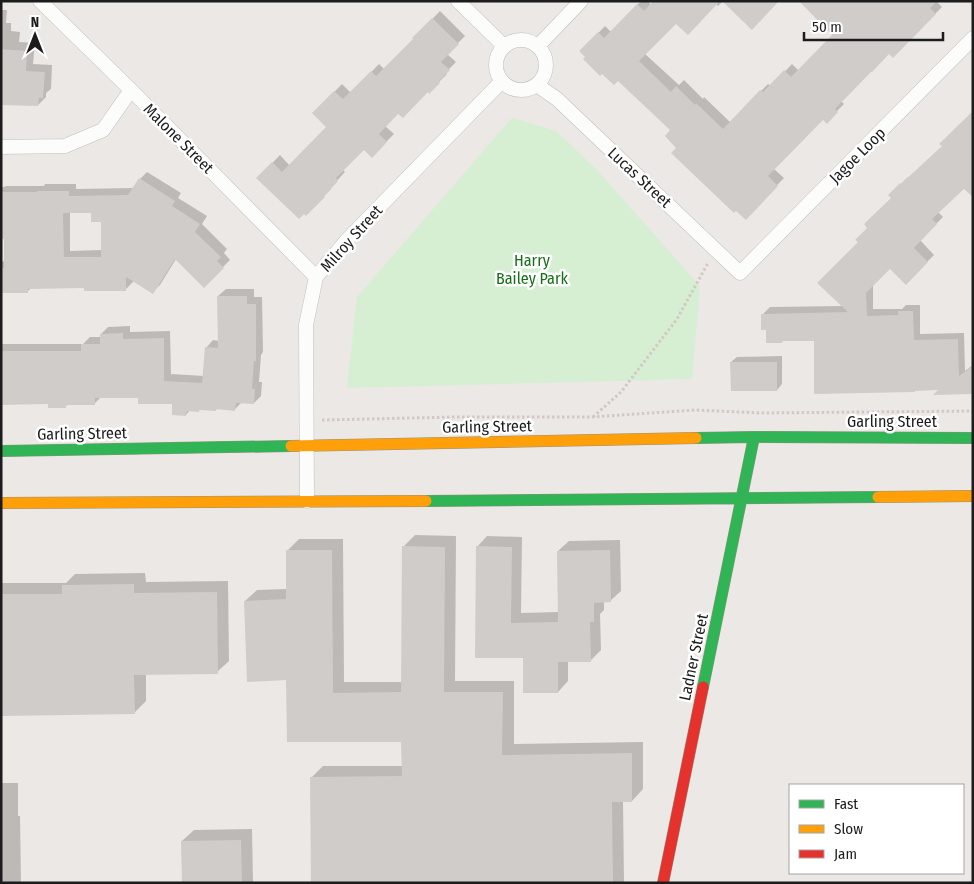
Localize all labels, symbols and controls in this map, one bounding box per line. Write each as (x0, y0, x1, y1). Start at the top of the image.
north arrow (10, 10, 60, 60)
scale bar (804, 10, 943, 42)
text: N (31, 14, 39, 31)
text: 50 m (812, 18, 842, 36)
street label: Malone Street (140, 99, 218, 178)
street label: Jagoe Loop (825, 123, 889, 187)
street label: Lucas Street (604, 143, 676, 212)
street label: Milroy Street (316, 200, 387, 276)
park label: Harry Bailey Park (496, 251, 569, 288)
street label: Garling Street (847, 412, 938, 431)
street label: Garling Street (442, 416, 533, 437)
street label: Garling Street (37, 423, 128, 444)
street label: Ladner Street (675, 611, 712, 702)
legend (789, 784, 964, 874)
text: Fast (834, 795, 858, 813)
text: Slow (834, 820, 863, 838)
text: Jam (834, 845, 857, 863)

